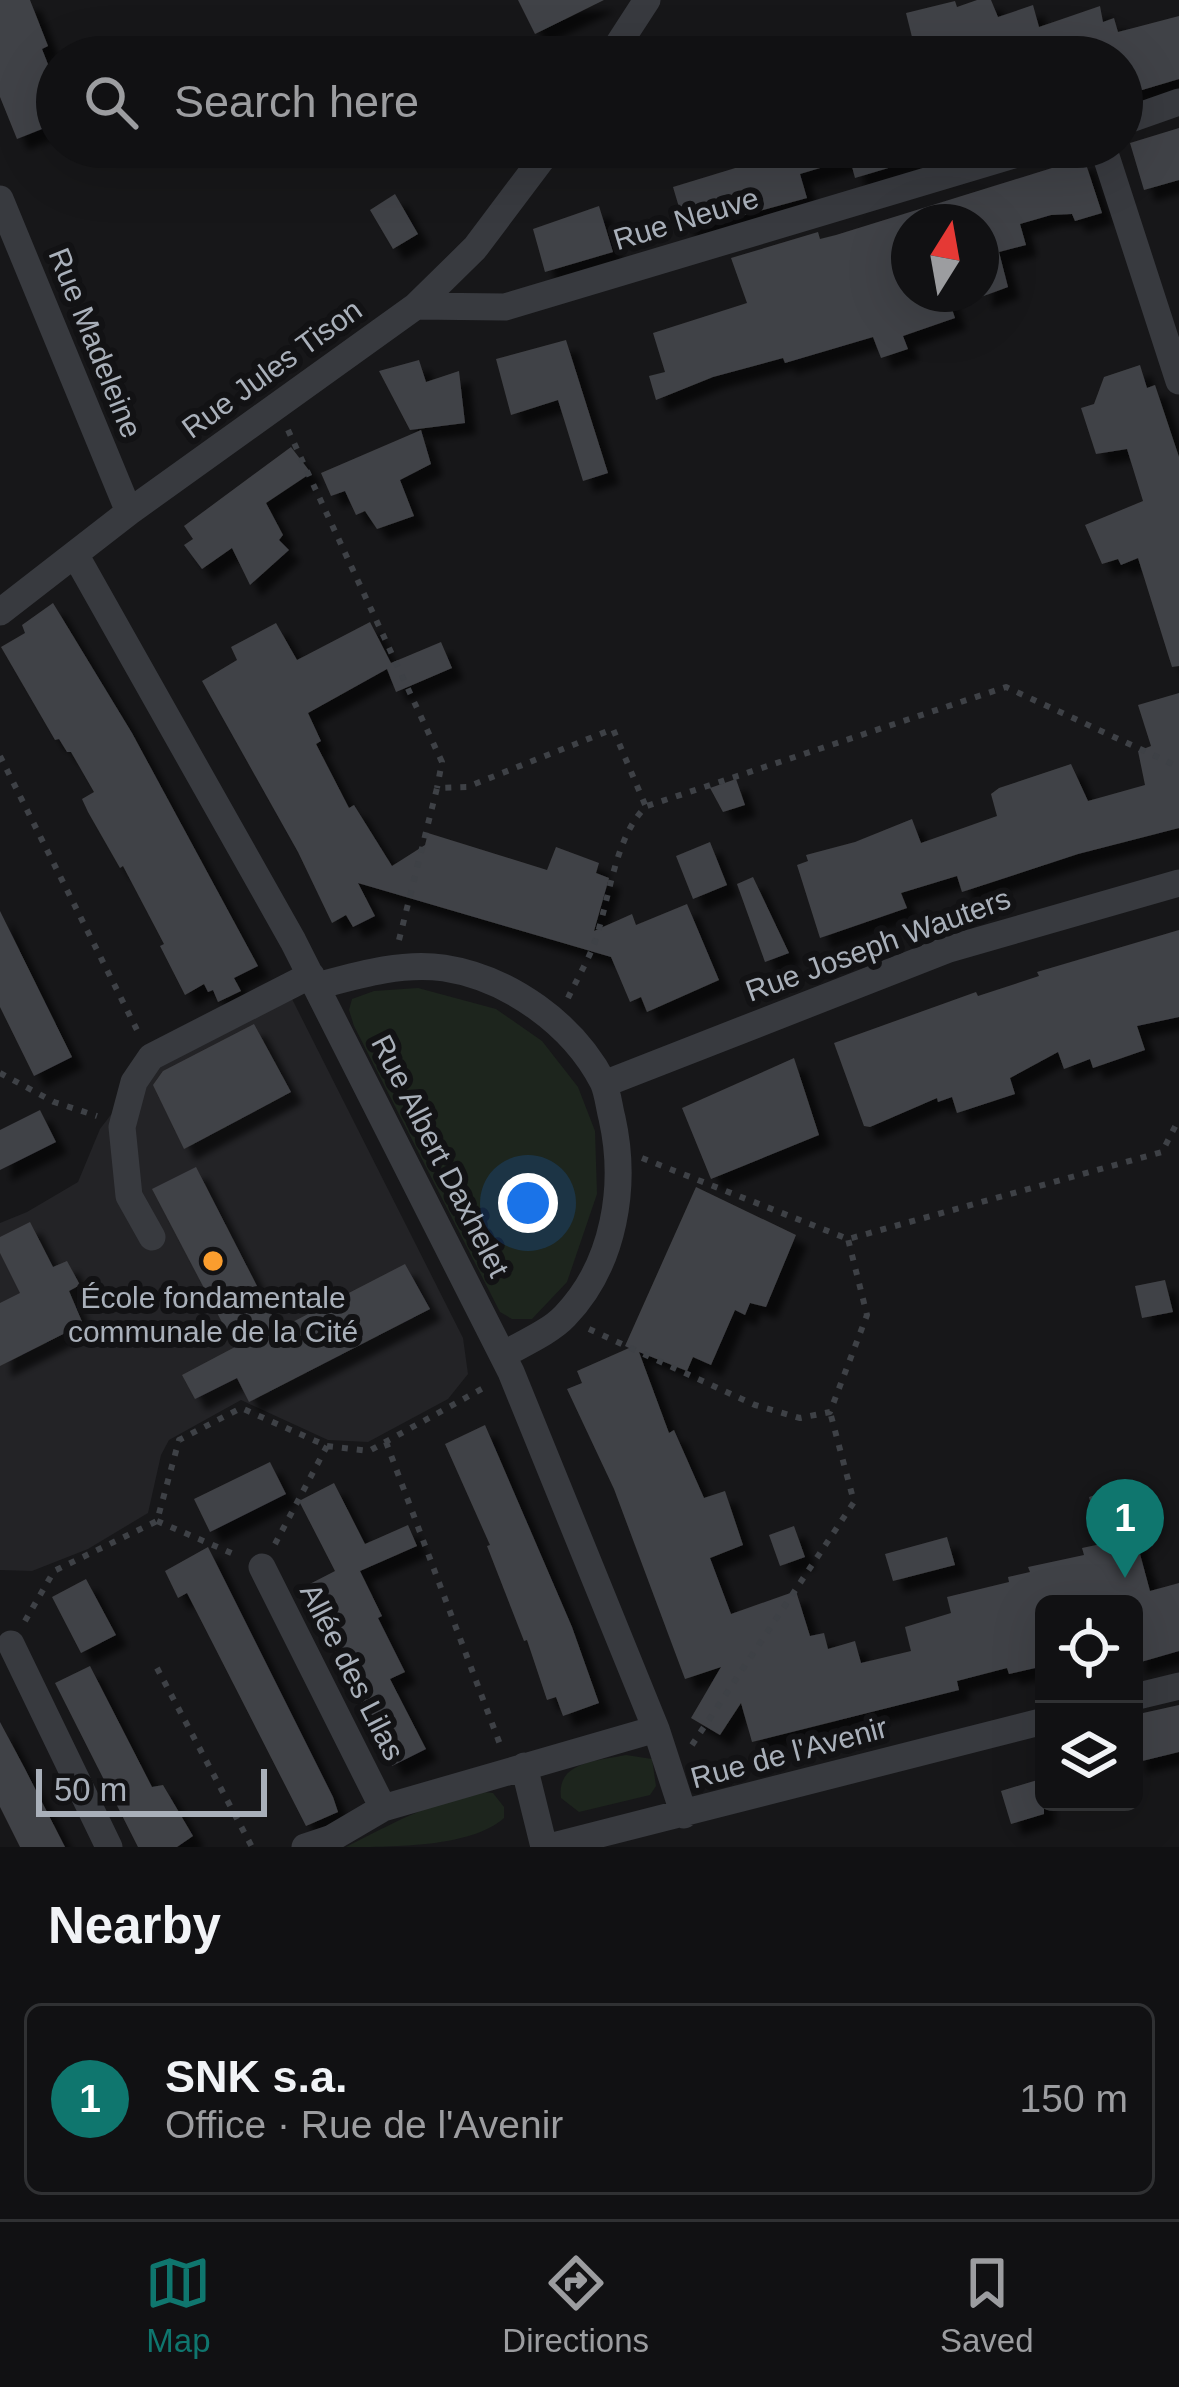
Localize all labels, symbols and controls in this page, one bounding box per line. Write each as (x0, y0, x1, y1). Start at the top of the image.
search box (36, 36, 1143, 168)
icon: search (78, 69, 144, 135)
text: Search here (174, 76, 419, 127)
street label: Rue Neuve (609, 181, 762, 256)
north arrow (891, 204, 999, 312)
street label: Rue Madeleine (42, 243, 149, 443)
street label: Rue Jules Tison (176, 293, 368, 445)
street label: Rue Joseph Wauters (741, 881, 1015, 1008)
street label: Rue Albert Daxhelet (365, 1029, 516, 1283)
your location (498, 1173, 558, 1233)
marker: École fondamentale communale de la Cité (200, 1248, 226, 1274)
place label: École fondamentale communale de la Cité (68, 1281, 358, 1348)
pin: 1 (1086, 1479, 1164, 1578)
street label: Allée des Lilas (294, 1578, 411, 1765)
map controls (1035, 1595, 1143, 1811)
button: locate (1035, 1595, 1143, 1703)
button: layers (1035, 1703, 1143, 1811)
street label: Rue de l'Avenir (687, 1710, 891, 1795)
scale bar (36, 1763, 267, 1816)
text: 50 m (54, 1771, 127, 1808)
text: Nearby (48, 1897, 221, 1954)
text: SNK s.a. (165, 2051, 348, 2102)
text: 1 (79, 2077, 101, 2120)
text: 150 m (1020, 2077, 1128, 2120)
text: Office · Rue de l'Avenir (165, 2103, 563, 2146)
tab: Map (145, 2250, 211, 2360)
tab: Directions (502, 2250, 649, 2360)
tab: Saved (940, 2250, 1034, 2360)

